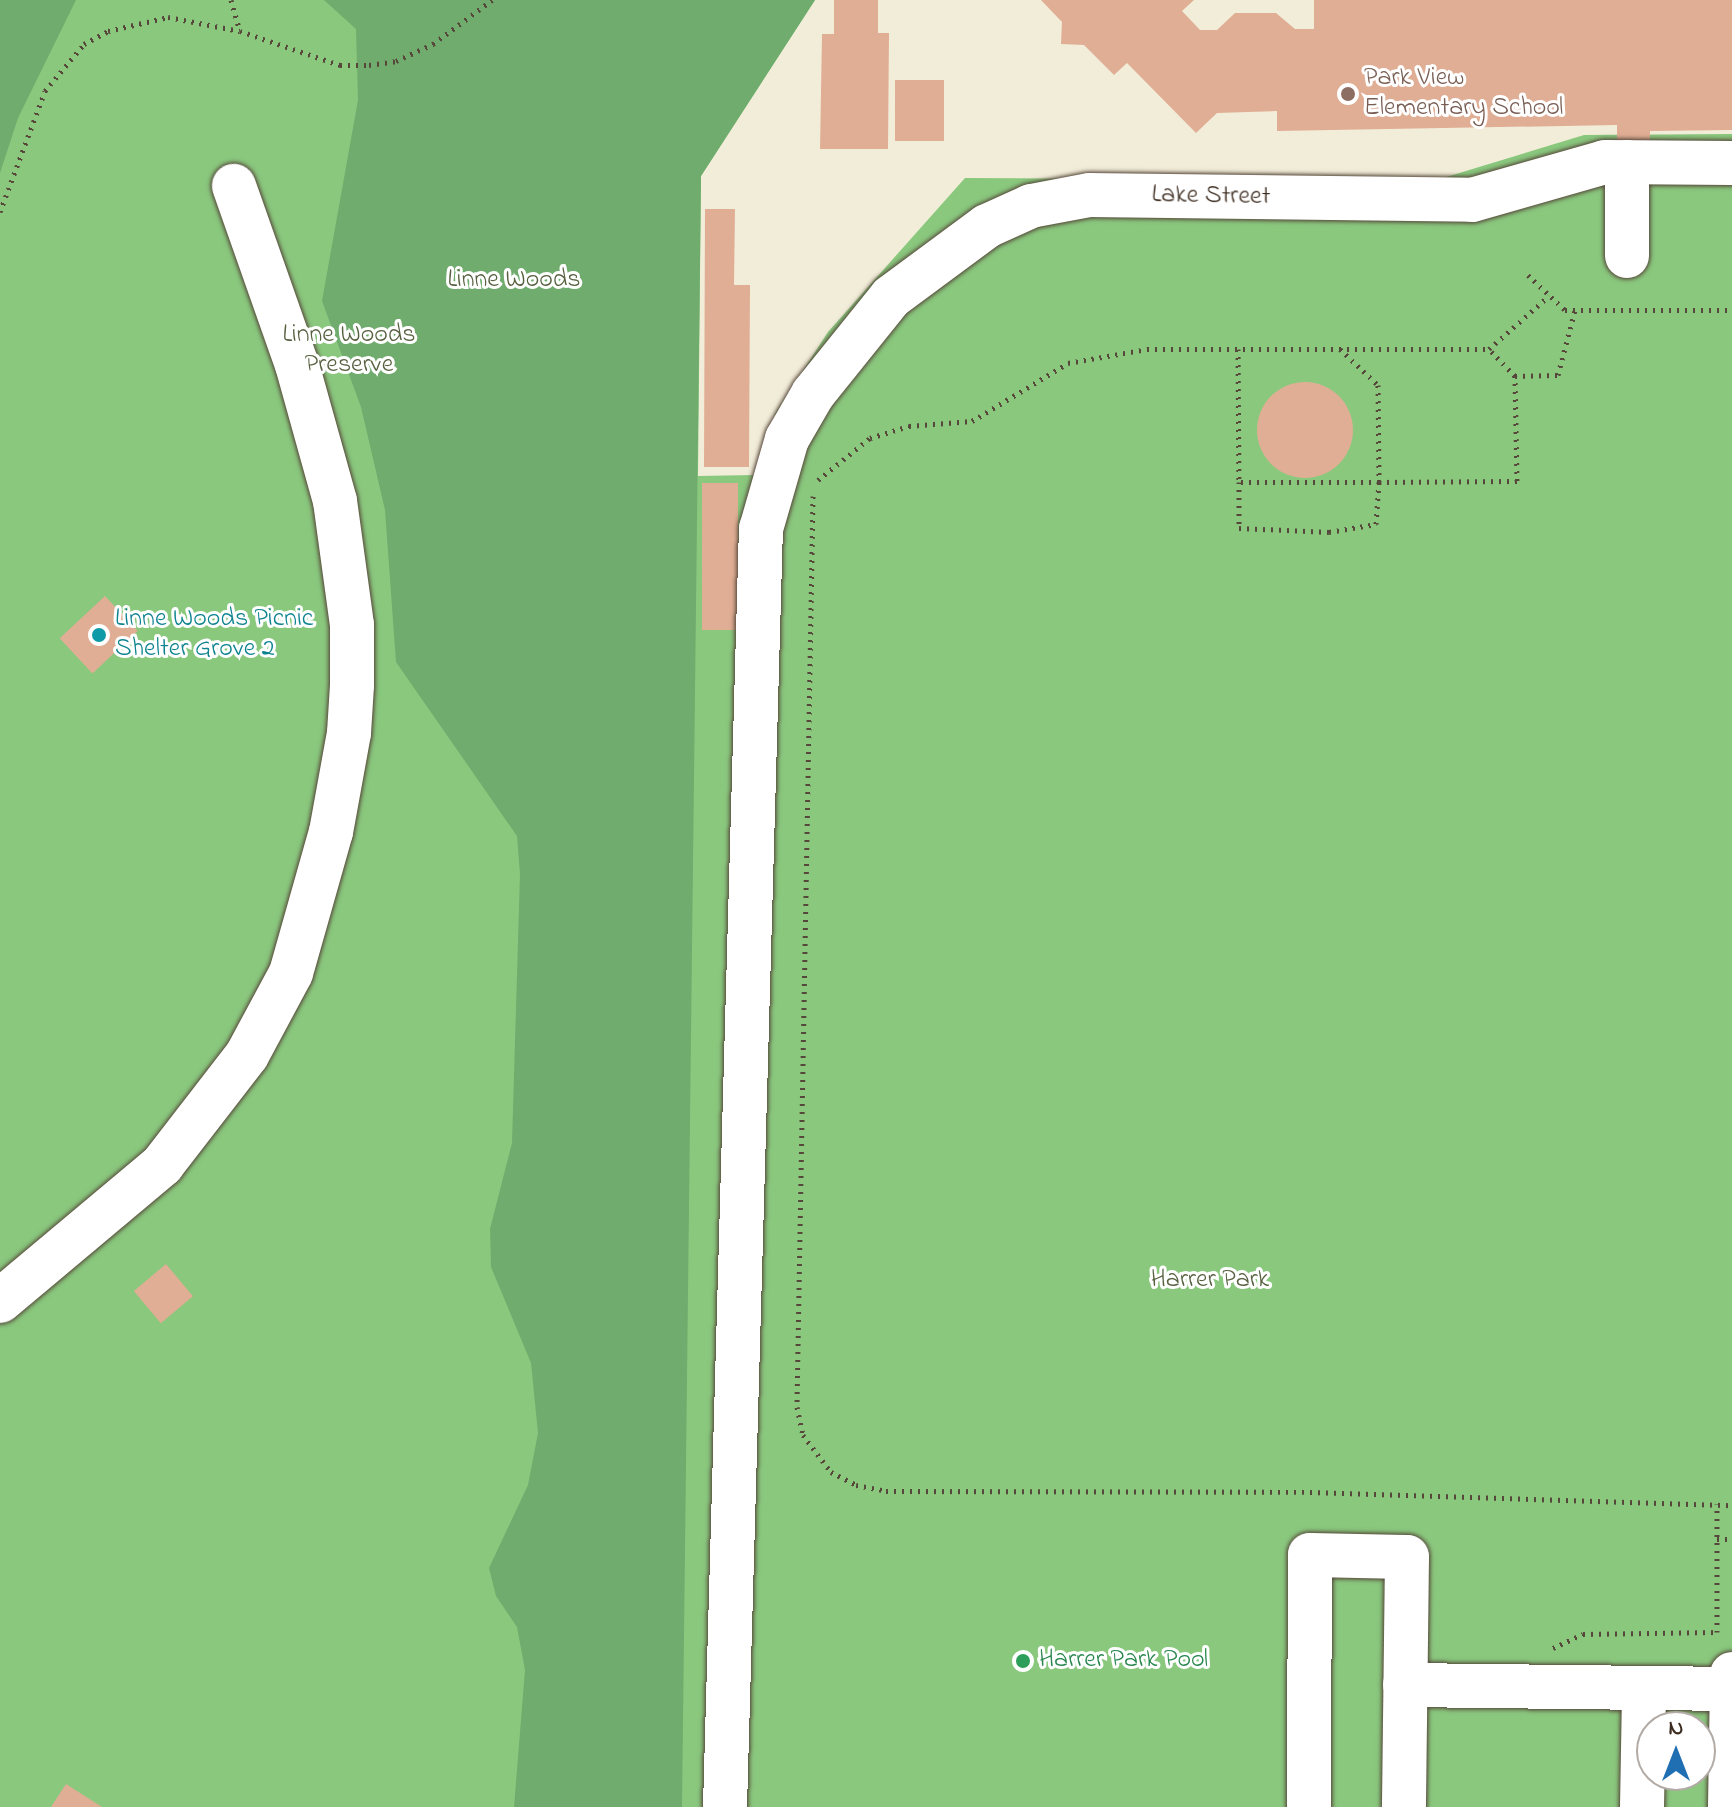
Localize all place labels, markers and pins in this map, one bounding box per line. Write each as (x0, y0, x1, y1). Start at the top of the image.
place label: Park View Elementary School (1364, 63, 1563, 124)
marker: Park View Elementary School (1339, 85, 1357, 103)
place label: Linne Woods Picnic Shelter Grove 2 (115, 604, 313, 666)
marker: Linne Woods Picnic Shelter Grove 2 (90, 626, 108, 644)
place label: Harrer Park Pool (1039, 1645, 1208, 1677)
marker: Harrer Park Pool (1014, 1652, 1032, 1670)

